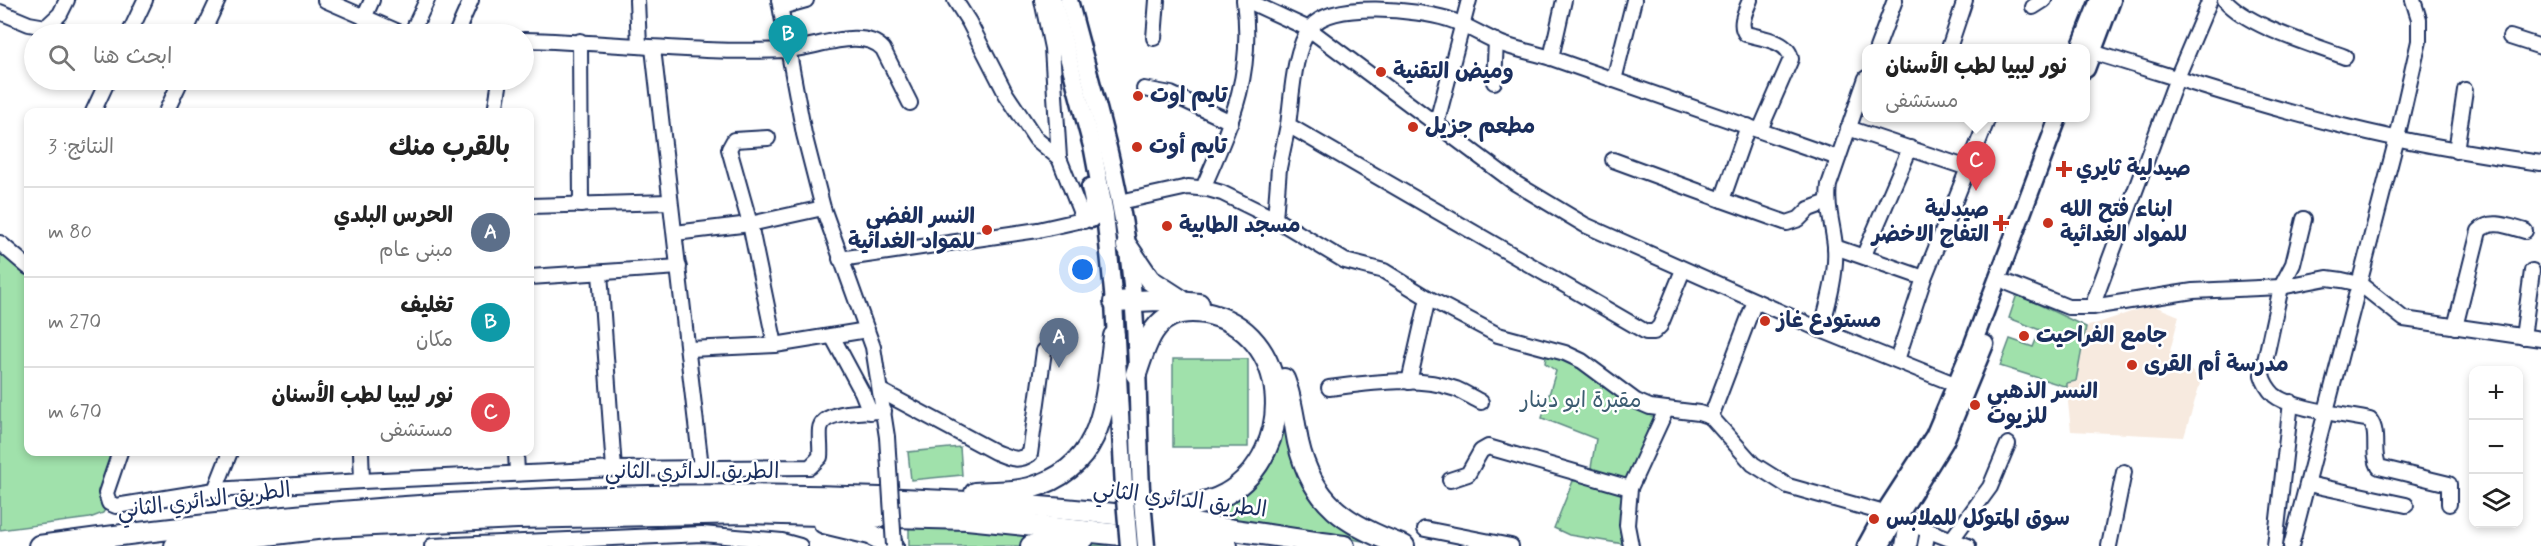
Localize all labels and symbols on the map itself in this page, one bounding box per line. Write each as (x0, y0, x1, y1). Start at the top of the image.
pin: B (768, 16, 808, 65)
place label: وميض التقنية (1393, 58, 1514, 86)
marker: وميض التقنية (1374, 65, 1388, 79)
place label: تايم اوت (1150, 82, 1228, 111)
marker: تايم اوت (1131, 89, 1145, 103)
place label: مطعم جزيل (1425, 113, 1535, 142)
marker: مطعم جزيل (1406, 120, 1420, 134)
place label: تايم أوت (1149, 132, 1227, 162)
marker: تايم أوت (1130, 140, 1144, 154)
pin: C (1956, 142, 1996, 191)
place label: صيدلية ثايري (2076, 155, 2191, 184)
marker: صيدلية ثايري (2057, 162, 2071, 176)
place label: صيدلية التفاح الاخضر (1870, 196, 1989, 249)
place label: ابناء فتح الله للمواد الغدائية (2060, 196, 2187, 249)
place label: النسر الفضي للمواد الغدائية (848, 203, 975, 256)
place label: مسجد الطابية (1179, 212, 1301, 240)
marker: صيدلية التفاح الاخضر (1994, 216, 2008, 230)
marker: ابناء فتح الله للمواد الغدائية (2041, 216, 2055, 230)
marker: مسجد الطابية (1160, 219, 1174, 233)
marker: النسر الفضي للمواد الغدائية (980, 223, 994, 237)
your location (1068, 255, 1097, 284)
place label: مستودع غاز (1775, 307, 1881, 335)
marker: مستودع غاز (1758, 314, 1772, 328)
pin: A (1040, 318, 1078, 368)
place label: جامع الفراحيت (2036, 322, 2167, 350)
marker: جامع الفراحيت (2017, 329, 2031, 343)
place label: مدرسة أم القرى (2144, 350, 2289, 380)
marker: مدرسة أم القرى (2125, 358, 2139, 372)
place label: النسر الذهبي للزيوت (1987, 378, 2098, 431)
park label: مقبرة ابو دينار (1519, 387, 1641, 415)
marker: النسر الذهبي للزيوت (1968, 398, 1982, 412)
street label: الطريق الدائري الثاني (605, 458, 779, 490)
street label: الطريق الدائري الثاني (1091, 475, 1268, 529)
street label: الطريق الدائري الثاني (116, 476, 293, 530)
place label: سوق المتوكل للملابس (1886, 505, 2070, 533)
marker: سوق المتوكل للملابس (1867, 512, 1881, 526)

